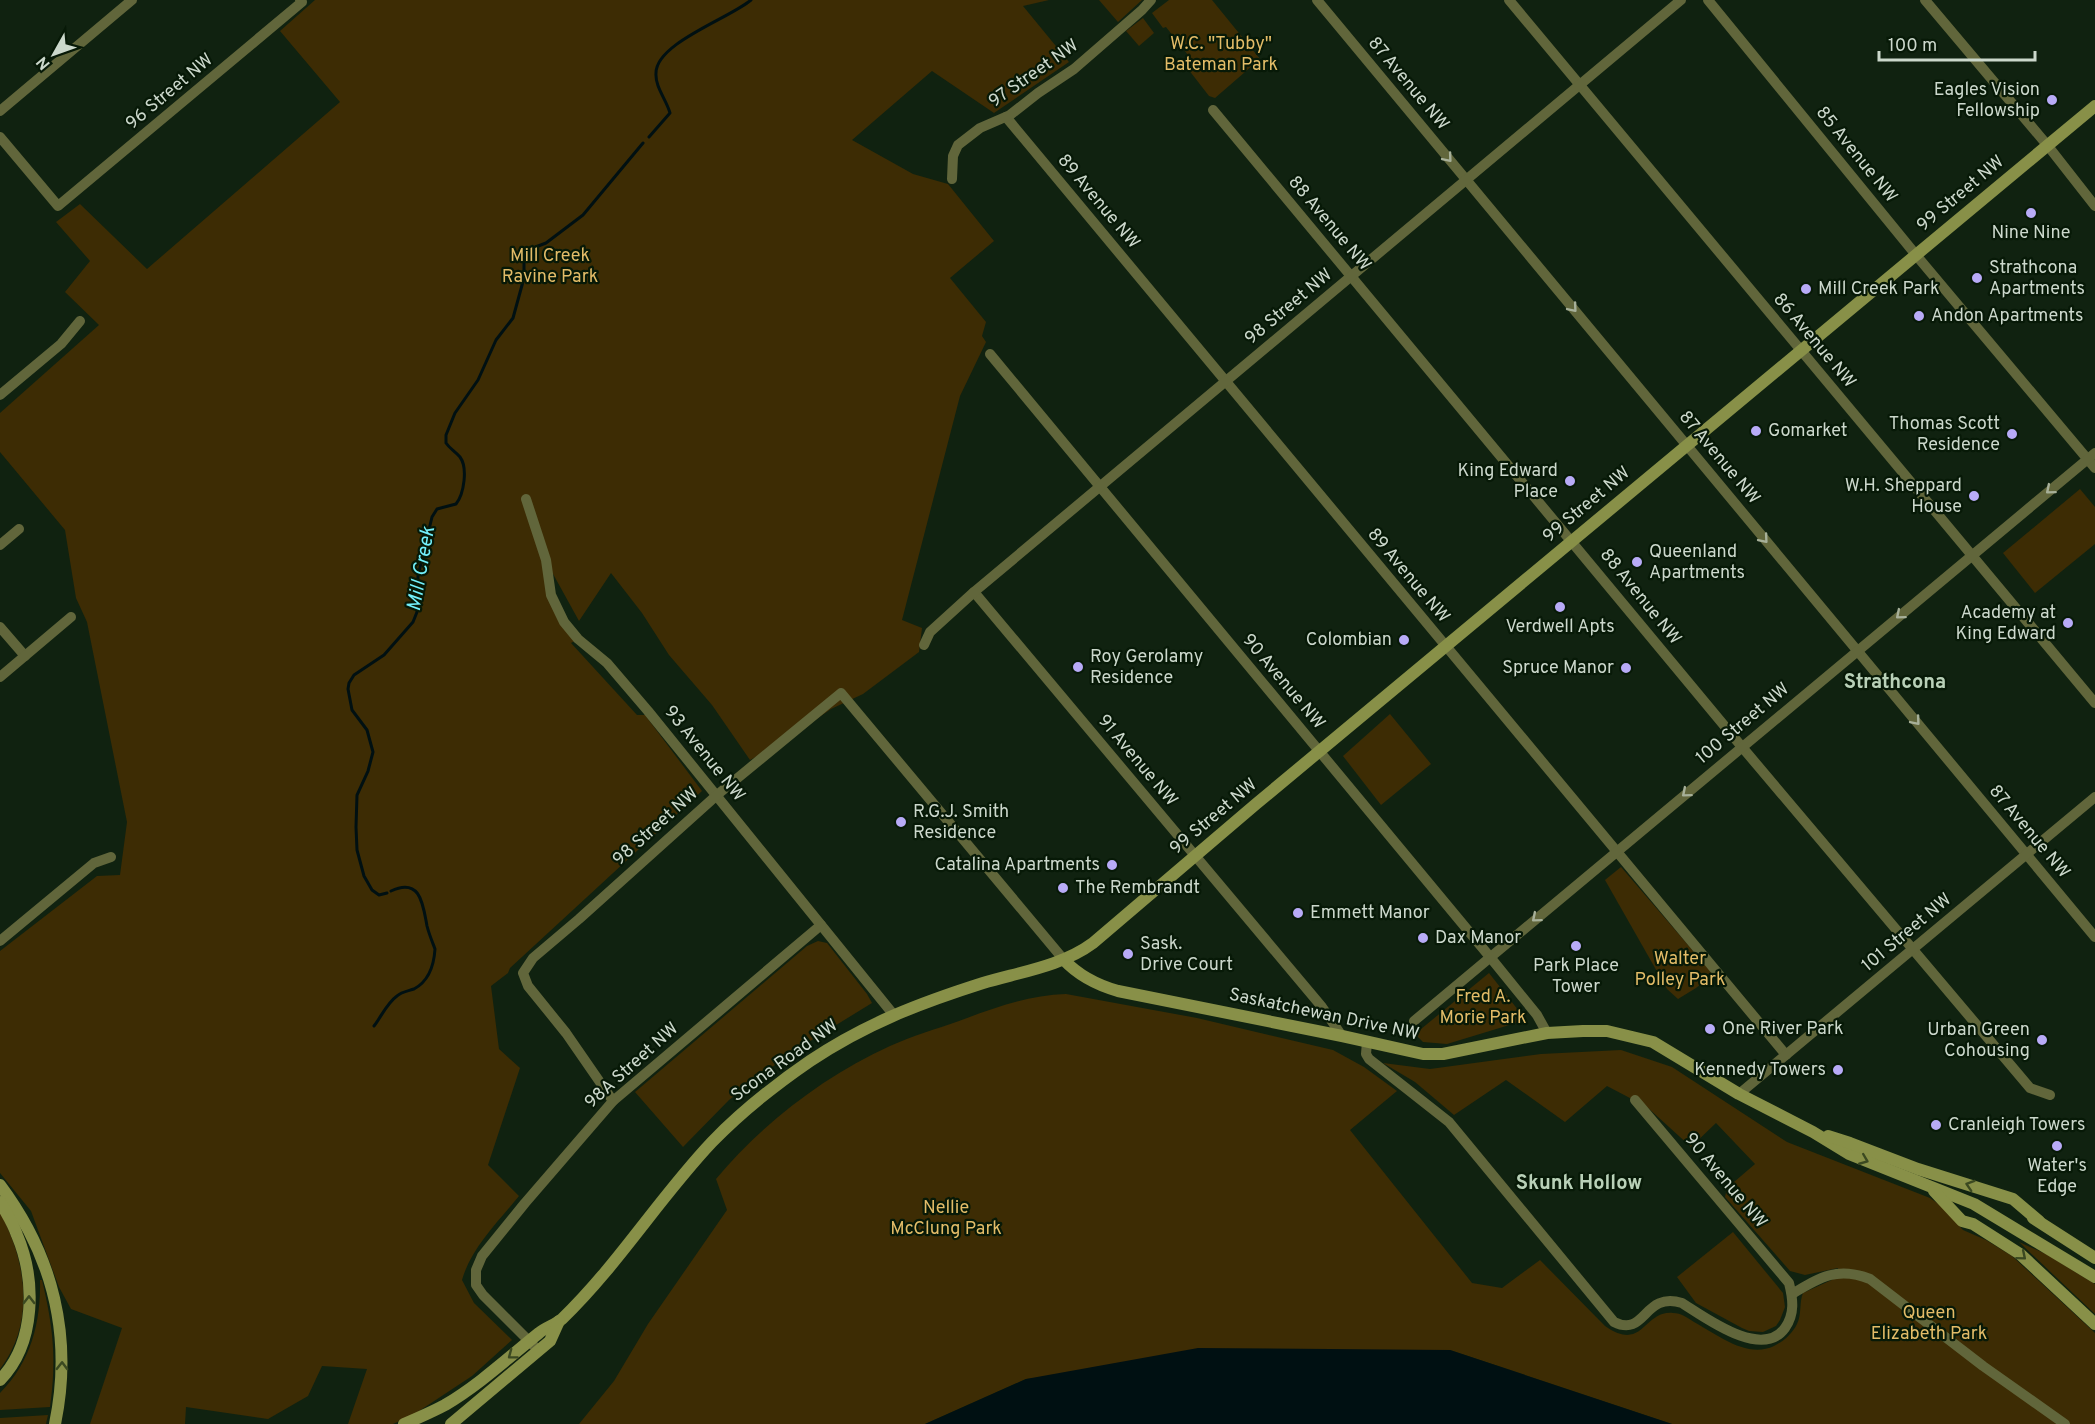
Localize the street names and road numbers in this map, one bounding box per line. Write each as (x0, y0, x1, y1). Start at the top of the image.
street label: 87 Avenue NW (1362, 33, 1454, 135)
street label: 97 Street NW (985, 35, 1083, 113)
street label: 96 Street NW (122, 49, 218, 135)
street label: 85 Avenue NW (1810, 102, 1902, 208)
street label: 89 Avenue NW (1052, 150, 1144, 254)
street label: 99 Street NW (1913, 151, 2009, 237)
street label: 88 Avenue NW (1282, 172, 1376, 276)
street label: 98 Street NW (1240, 264, 1338, 350)
street label: 86 Avenue NW (1767, 289, 1861, 393)
street label: 87 Avenue NW (1673, 407, 1765, 509)
street label: 99 Street NW (1539, 462, 1635, 548)
street label: 89 Avenue NW (1362, 524, 1454, 628)
street label: 88 Avenue NW (1594, 544, 1686, 650)
street label: 90 Avenue NW (1236, 630, 1330, 734)
street label: 100 Street NW (1691, 678, 1795, 770)
street label: 93 Avenue NW (658, 701, 750, 807)
street label: 91 Avenue NW (1092, 710, 1182, 812)
street label: 99 Street NW (1166, 774, 1262, 860)
street label: 87 Avenue NW (1983, 781, 2075, 883)
street label: 98 Street NW (608, 783, 704, 871)
street label: 101 Street NW (1857, 889, 1957, 977)
street label: Saskatchewan Drive NW (1227, 984, 1421, 1046)
street label: Scona Road NW (727, 1014, 843, 1108)
street label: 98A Street NW (580, 1018, 684, 1114)
street label: 90 Avenue NW (1678, 1129, 1772, 1233)

